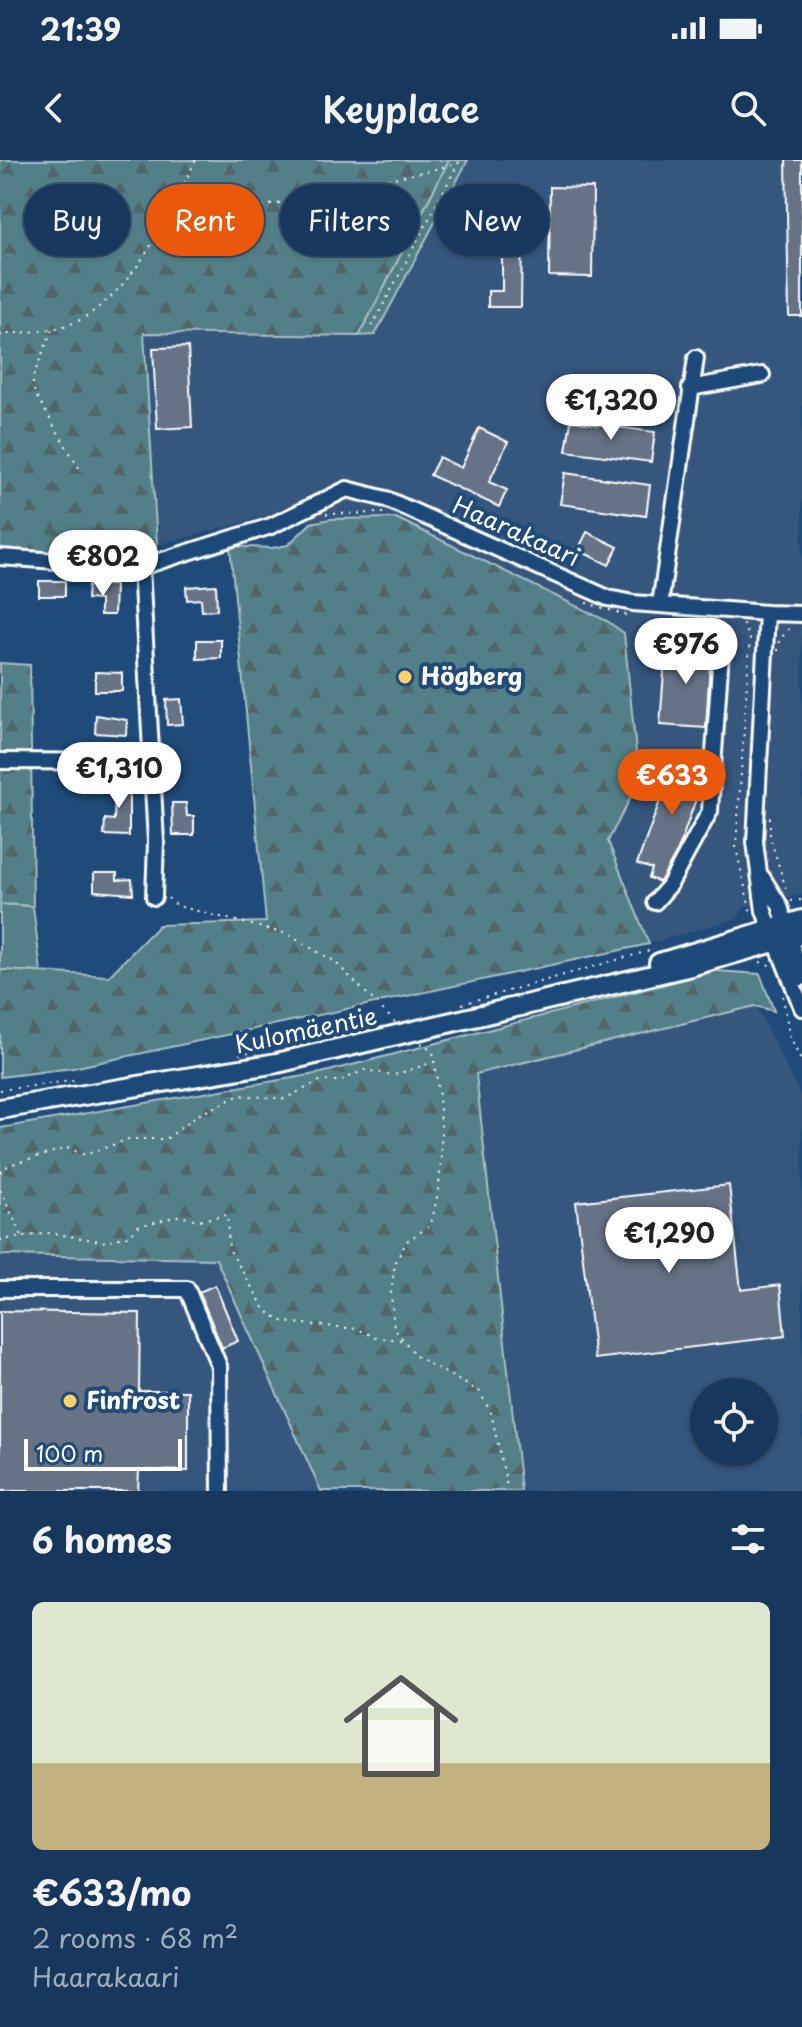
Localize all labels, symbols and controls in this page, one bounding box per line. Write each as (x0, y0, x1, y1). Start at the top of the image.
text: 21:39 (40, 6, 121, 51)
text: Keyplace (322, 81, 480, 135)
icon: back (32, 86, 76, 130)
icon: search (726, 86, 770, 130)
chip: Buy (24, 184, 130, 256)
chip: Rent (146, 184, 264, 256)
chip: Filters (280, 184, 419, 256)
chip: New (435, 184, 549, 256)
pin: €1,320 (546, 374, 676, 442)
text: €1,320 (564, 380, 658, 419)
street label: Haarakaari (447, 486, 586, 574)
pin: €802 (56, 530, 150, 598)
text: €802 (66, 536, 140, 575)
pin: €976 (639, 618, 733, 686)
text: €976 (653, 624, 719, 663)
place label: Högberg (421, 657, 522, 693)
marker: Högberg (396, 668, 414, 686)
pin: €1,310 (54, 742, 184, 810)
text: €1,310 (75, 748, 163, 787)
pin: €633 (625, 749, 719, 817)
text: €633 (636, 755, 708, 794)
street label: Kulomäentie (231, 996, 380, 1062)
pin: €1,290 (604, 1207, 734, 1275)
text: €1,290 (623, 1213, 715, 1252)
map controls (690, 1378, 778, 1466)
button: locate (690, 1378, 778, 1466)
place label: Finfrost (86, 1381, 180, 1417)
marker: Finfrost (61, 1392, 79, 1410)
scale bar (24, 1435, 182, 1471)
text: 100 m (36, 1436, 103, 1469)
text: 6 homes (32, 1513, 172, 1565)
icon: filters (726, 1517, 770, 1561)
icon: home (329, 1654, 473, 1798)
text: €633/mo (32, 1866, 191, 1918)
text: 2 rooms · 68 m² (32, 1918, 238, 1957)
text: Haarakaari (32, 1957, 180, 1996)

